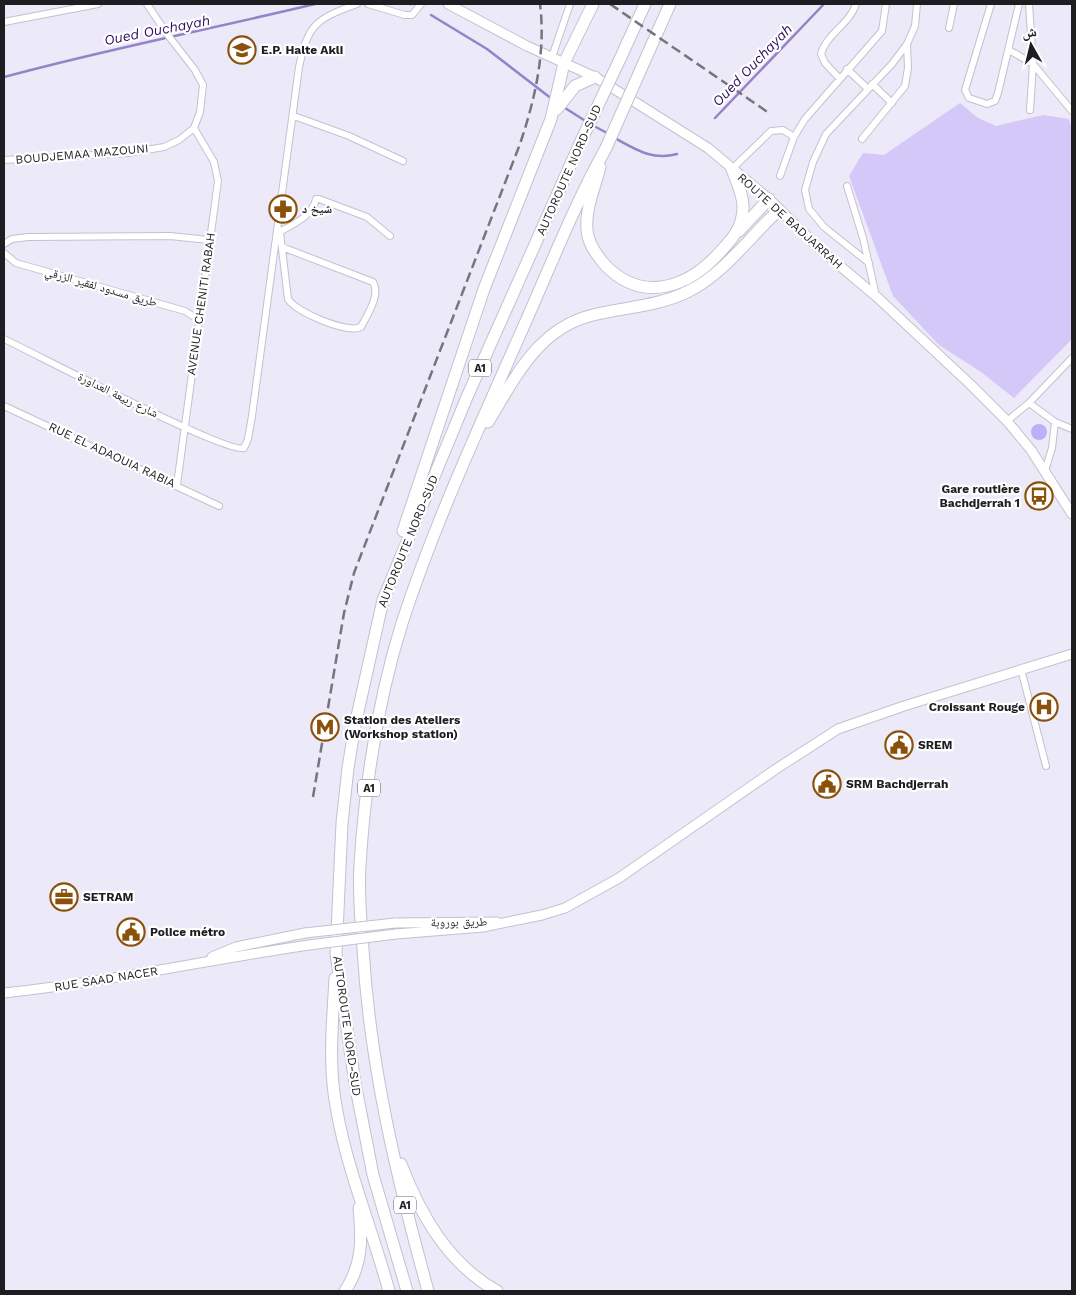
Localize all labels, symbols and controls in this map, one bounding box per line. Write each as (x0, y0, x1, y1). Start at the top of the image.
water label: Oued Ouchayah (103, 12, 211, 48)
north arrow (1006, 20, 1056, 70)
water label: Oued Ouchayah (709, 21, 795, 109)
text: ش (1021, 23, 1038, 42)
school or university icon: E.P. Halte Akli (227, 35, 257, 65)
place label: E.P. Halte Akli (261, 43, 343, 57)
street label: AUTOROUTE NORD-SUD (534, 102, 604, 238)
street label: BOUDJEMAA MAZOUNI (15, 141, 149, 167)
street label: ROUTE DE BADJARRAH (735, 170, 845, 272)
pharmacy icon: شيخ د (268, 194, 298, 224)
place label: شيخ د (302, 202, 332, 217)
street label: AVENUE CHENITI RABAH (184, 232, 218, 376)
street label: طريق مسدود لفقير الزرقي (43, 264, 159, 313)
road number: A1 (469, 359, 491, 376)
street label: شارع ربيعة العداورة (75, 369, 161, 421)
street label: RUE EL ADAOUIA RABIA (46, 419, 178, 491)
street label: AUTOROUTE NORD-SUD (375, 473, 441, 609)
bus stop icon: Gare routière Bachdjerrah 1 (1024, 481, 1054, 511)
place label: Gare routière Bachdjerrah 1 (940, 482, 1020, 510)
hospital icon: Croissant Rouge (1029, 692, 1059, 722)
place label: Croissant Rouge (929, 700, 1025, 714)
metro station icon: Station des Ateliers (Workshop station) (310, 712, 340, 742)
place label: Station des Ateliers (Workshop station) (344, 713, 461, 741)
public building icon: SREM (884, 730, 914, 760)
place label: SREM (918, 738, 953, 752)
public building icon: SRM Bachdjerrah (812, 769, 842, 799)
place label: SRM Bachdjerrah (846, 777, 948, 791)
road number: A1 (358, 780, 380, 796)
office icon: SETRAM (49, 882, 79, 912)
place label: SETRAM (83, 890, 134, 904)
street label: طريق بوروبة (431, 915, 487, 930)
public building icon: Police métro (116, 917, 146, 947)
place label: Police métro (150, 925, 225, 939)
street label: AUTOROUTE NORD-SUD (330, 955, 364, 1097)
street label: RUE SAAD NACER (53, 964, 159, 994)
road number: A1 (394, 1196, 416, 1214)

